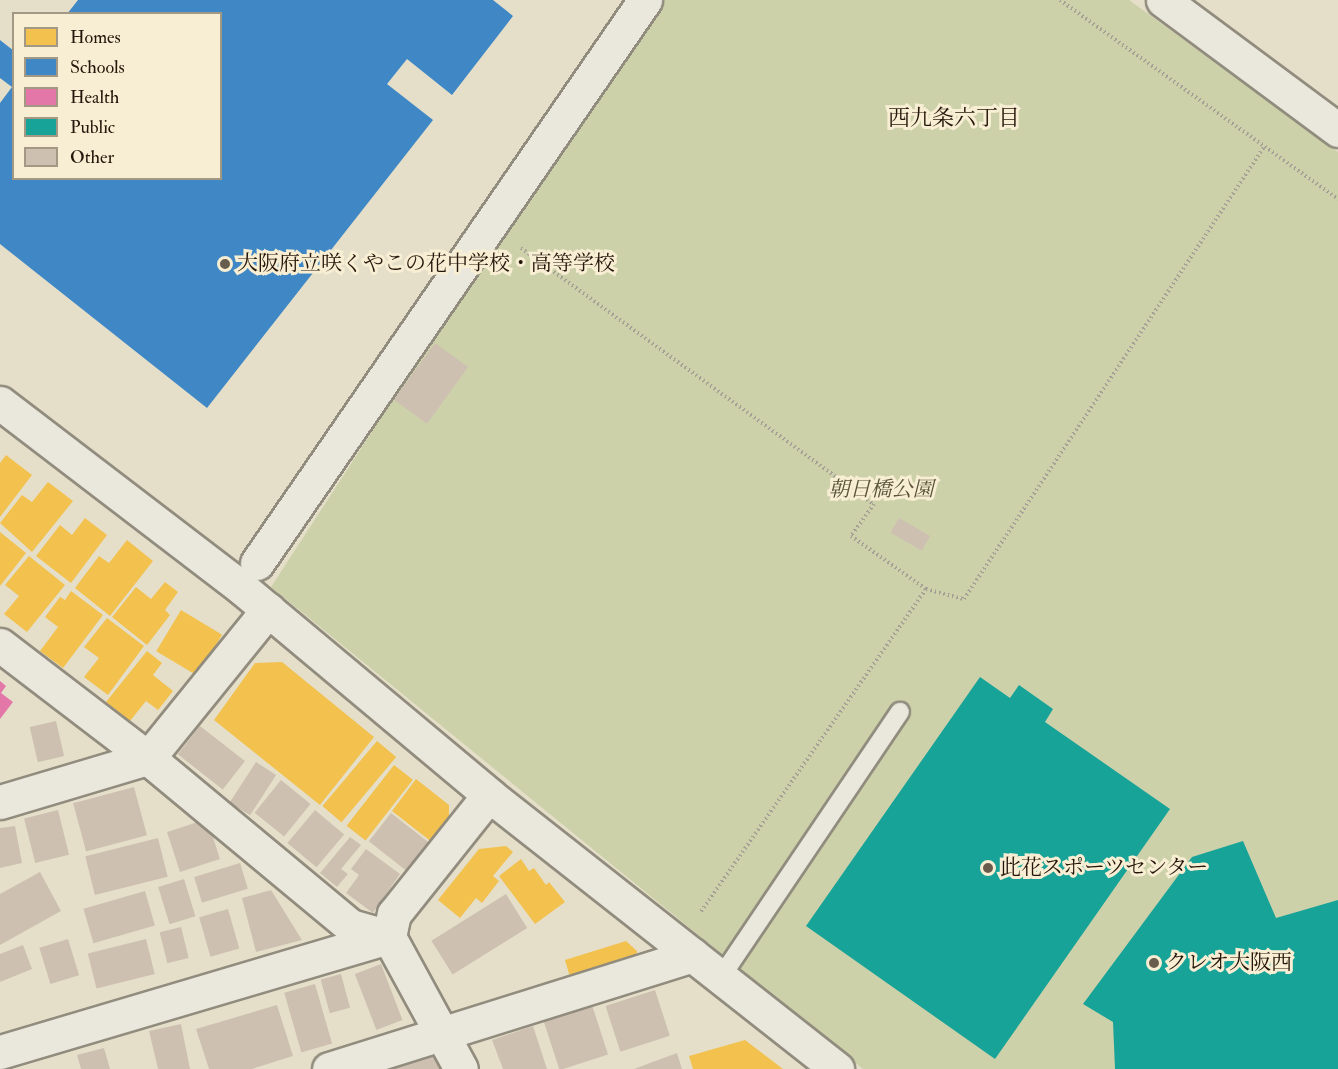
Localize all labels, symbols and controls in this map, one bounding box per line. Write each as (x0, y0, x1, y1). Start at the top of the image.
legend (12, 12, 222, 180)
text: Homes (70, 26, 121, 49)
text: Schools (70, 56, 125, 79)
text: Health (70, 86, 119, 109)
district label: 西九条六丁目 (888, 106, 1020, 132)
text: Public (70, 116, 115, 139)
text: Other (70, 146, 114, 169)
place label: 大阪府立咲くやこの花中学校・高等学校 (237, 251, 615, 277)
marker: 大阪府立咲くやこの花中学校・高等学校 (218, 257, 232, 271)
park label: 朝日橋公園 (829, 477, 933, 503)
place label: 此花スポーツセンター (1000, 855, 1210, 881)
marker: 此花スポーツセンター (981, 861, 995, 875)
place label: クレオ大阪西 (1166, 950, 1292, 976)
marker: クレオ大阪西 (1147, 956, 1161, 970)

